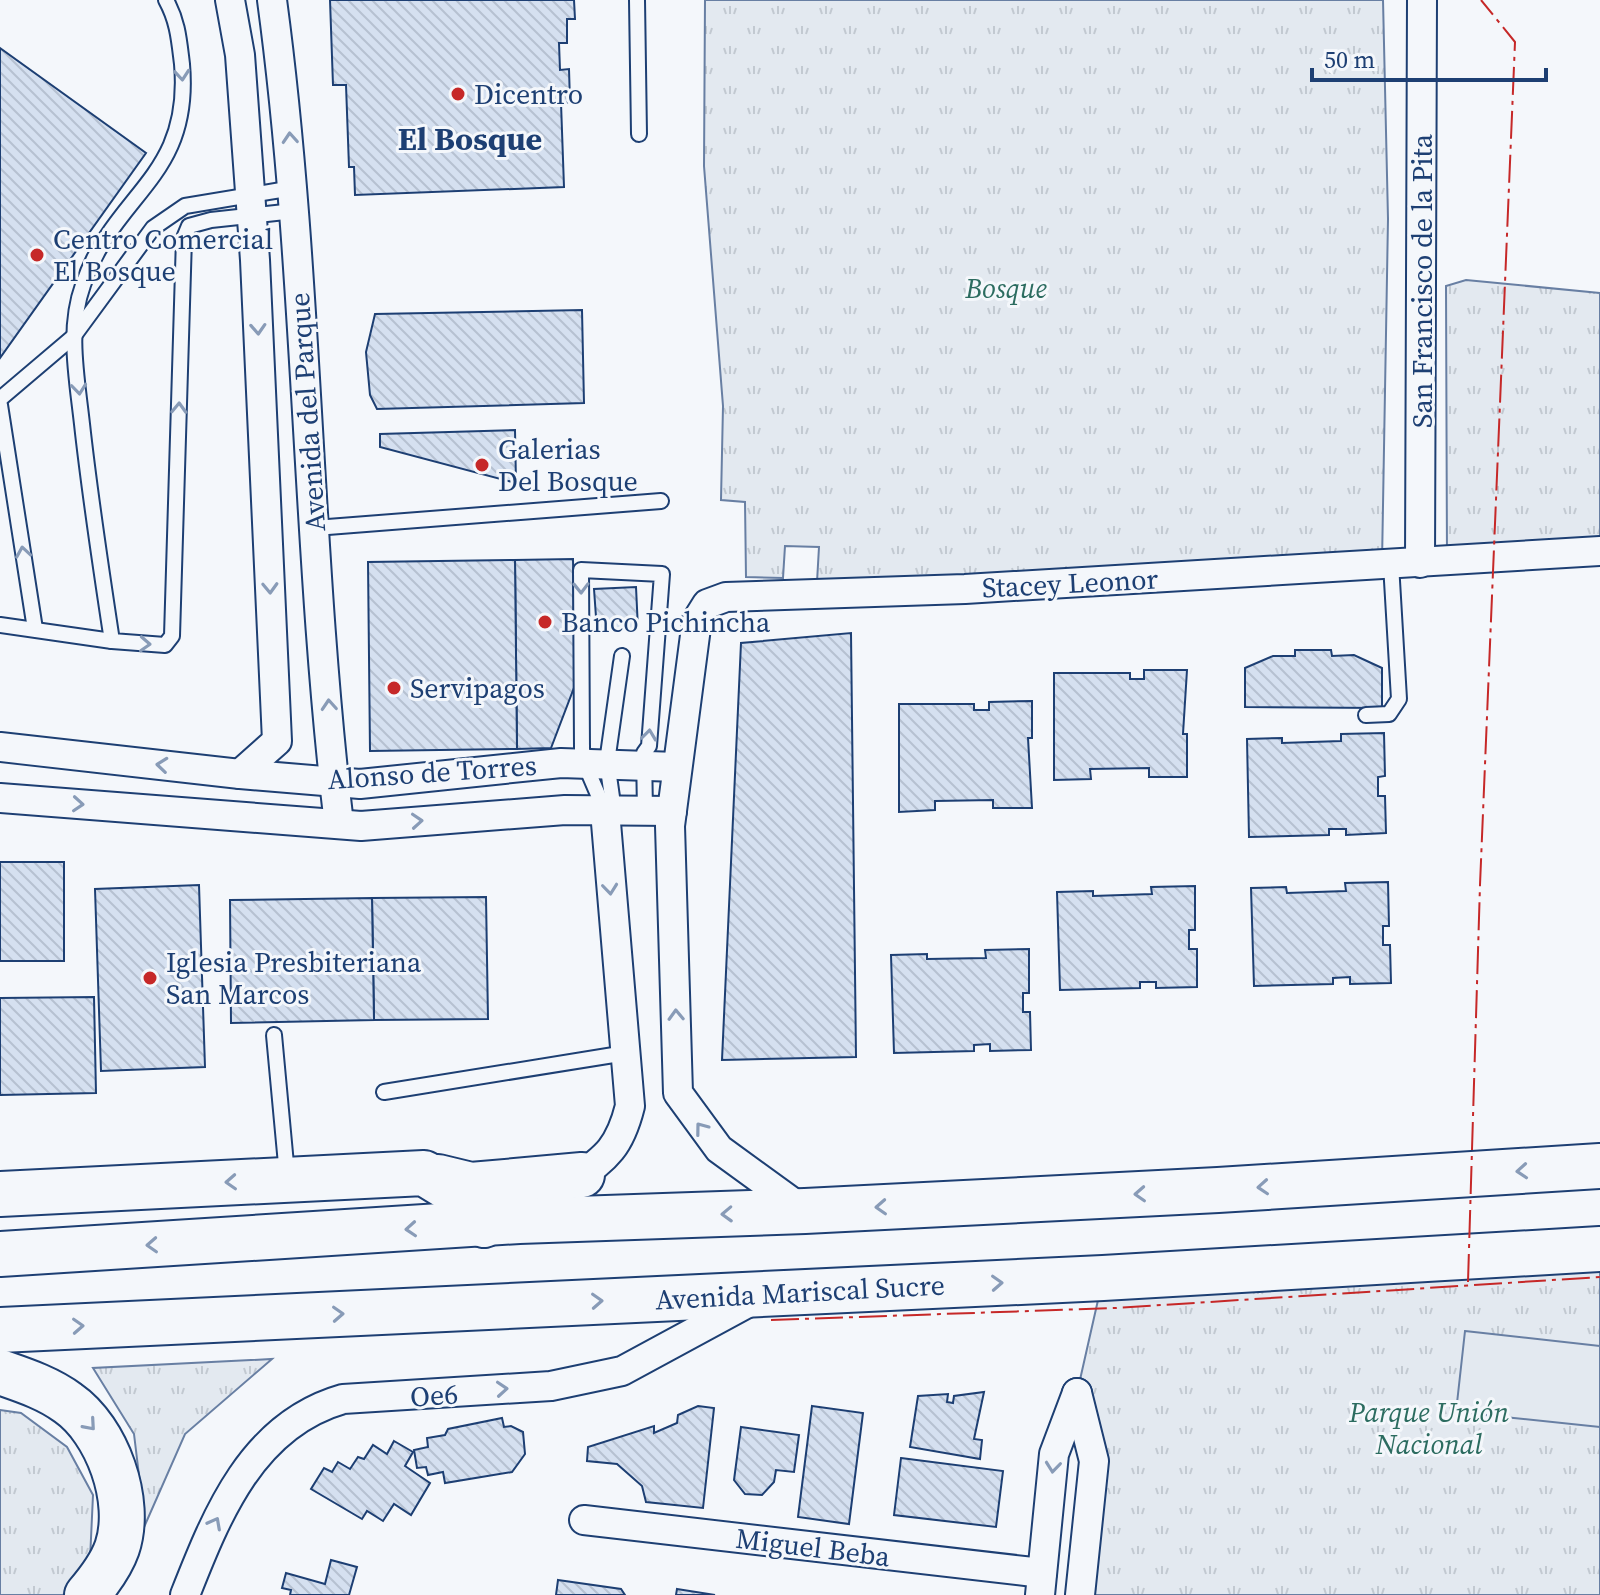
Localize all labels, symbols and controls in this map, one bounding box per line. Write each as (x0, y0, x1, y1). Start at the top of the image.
scale bar (1312, 32, 1546, 82)
text: 50 m (1324, 43, 1375, 76)
one-way arrow (173, 69, 190, 82)
place label: Dicentro (474, 75, 583, 113)
marker: Dicentro (449, 85, 467, 103)
district label: El Bosque (398, 117, 542, 161)
one-way arrow (282, 131, 299, 144)
street label: San Francisco de la Pita (1403, 133, 1441, 428)
place label: Centro Comercial El Bosque (53, 220, 273, 290)
marker: Centro Comercial El Bosque (28, 246, 46, 264)
park label: Bosque (964, 269, 1047, 307)
street label: Avenida del Parque (280, 291, 334, 533)
one-way arrow (249, 323, 266, 336)
one-way arrow (70, 383, 87, 396)
one-way arrow (171, 401, 188, 414)
place label: Galerias Del Bosque (498, 430, 638, 500)
marker: Galerias Del Bosque (473, 456, 491, 474)
one-way arrow (15, 545, 32, 559)
street label: Stacey Leonor (981, 559, 1159, 607)
one-way arrow (262, 582, 279, 595)
one-way arrow (573, 582, 590, 595)
place label: Banco Pichincha (561, 603, 771, 641)
marker: Banco Pichincha (536, 613, 554, 631)
one-way arrow (139, 636, 152, 653)
place label: Servipagos (410, 669, 545, 707)
marker: Servipagos (385, 679, 403, 697)
one-way arrow (321, 698, 338, 711)
one-way arrow (640, 728, 657, 741)
street label: Alonso de Torres (326, 746, 538, 798)
one-way arrow (155, 757, 169, 774)
one-way arrow (72, 795, 85, 812)
one-way arrow (411, 813, 424, 830)
one-way arrow (602, 883, 619, 896)
place label: Iglesia Presbiteriana San Marcos (166, 943, 422, 1013)
marker: Iglesia Presbiteriana San Marcos (141, 969, 159, 987)
one-way arrow (667, 1008, 685, 1021)
one-way arrow (696, 1122, 710, 1137)
one-way arrow (1515, 1162, 1528, 1179)
one-way arrow (224, 1173, 237, 1190)
one-way arrow (1256, 1178, 1269, 1195)
one-way arrow (1133, 1185, 1146, 1202)
one-way arrow (874, 1199, 887, 1216)
one-way arrow (720, 1205, 733, 1222)
one-way arrow (404, 1220, 417, 1237)
one-way arrow (145, 1236, 158, 1253)
street label: Avenida Mariscal Sucre (654, 1265, 946, 1319)
one-way arrow (991, 1275, 1004, 1292)
one-way arrow (591, 1293, 604, 1310)
one-way arrow (332, 1305, 345, 1322)
one-way arrow (72, 1318, 85, 1335)
street label: Oe6 (409, 1374, 459, 1416)
one-way arrow (496, 1381, 509, 1398)
park label: Parque Unión Nacional (1348, 1393, 1509, 1463)
one-way arrow (80, 1415, 95, 1430)
one-way arrow (1045, 1461, 1062, 1474)
one-way arrow (205, 1517, 220, 1531)
street label: Miguel Beba (734, 1519, 893, 1575)

